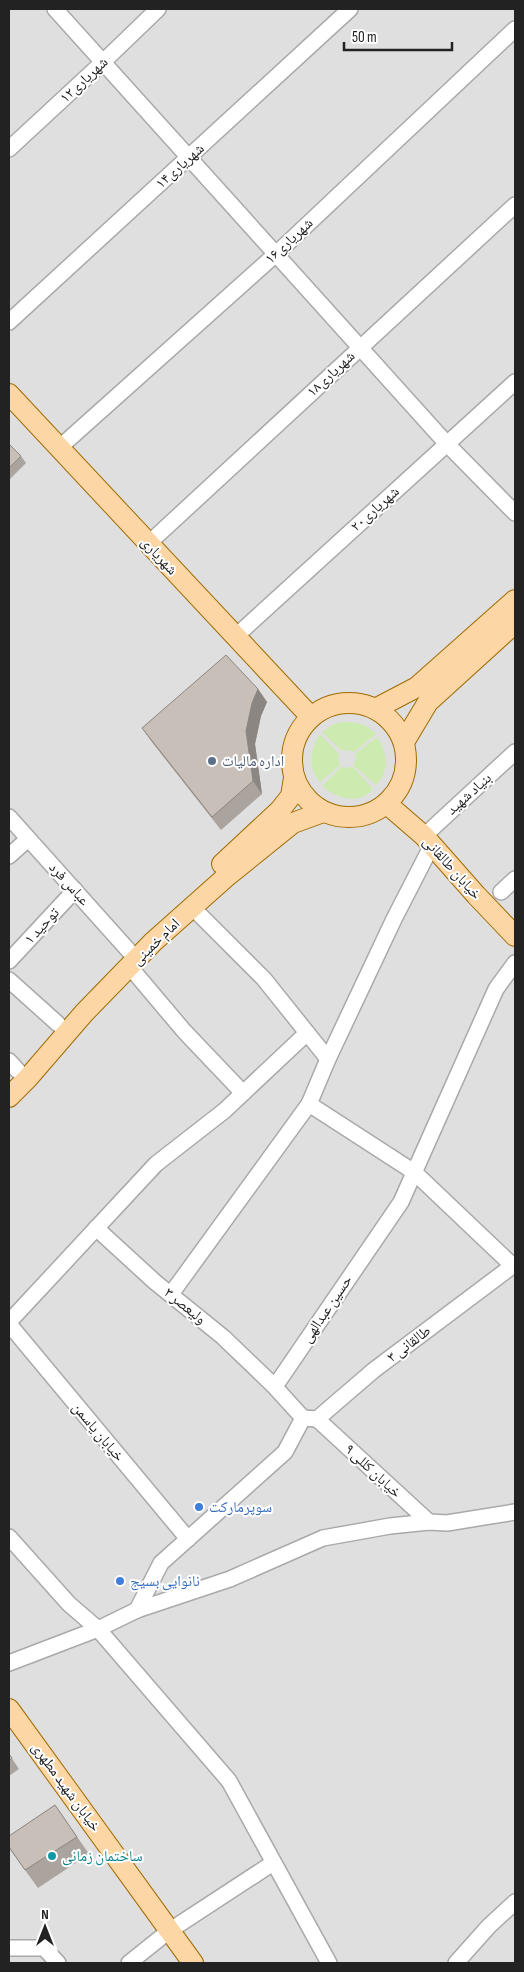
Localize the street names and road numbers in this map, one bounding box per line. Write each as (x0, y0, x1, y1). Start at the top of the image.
street label: شهریاری۱۲ (56, 53, 112, 107)
street label: شهریاری۱۴ (152, 139, 208, 193)
street label: شهریاری۱۶ (261, 214, 317, 268)
street label: شهریاری۱۸ (303, 347, 359, 401)
street label: شهریاری۲۰ (347, 482, 403, 536)
street label: شهریاری (136, 533, 182, 579)
street label: بنیاد شهید (442, 769, 496, 819)
street label: خیابان طالقانی (419, 832, 486, 904)
street label: عباس فرد (45, 858, 94, 910)
street label: توحید ۱ (20, 903, 64, 948)
street label: امام خمینی (128, 914, 184, 970)
street label: حسین عبدالهی (297, 1271, 357, 1347)
street label: ولیعصر ۳ (160, 1283, 210, 1329)
street label: طالقانی ۳ (383, 1321, 435, 1367)
street label: خیابان یاسمن (68, 1398, 129, 1466)
street label: خیابان کللی ۹ (341, 1440, 406, 1502)
street label: خیابان شهید مطهری (27, 1739, 105, 1836)

